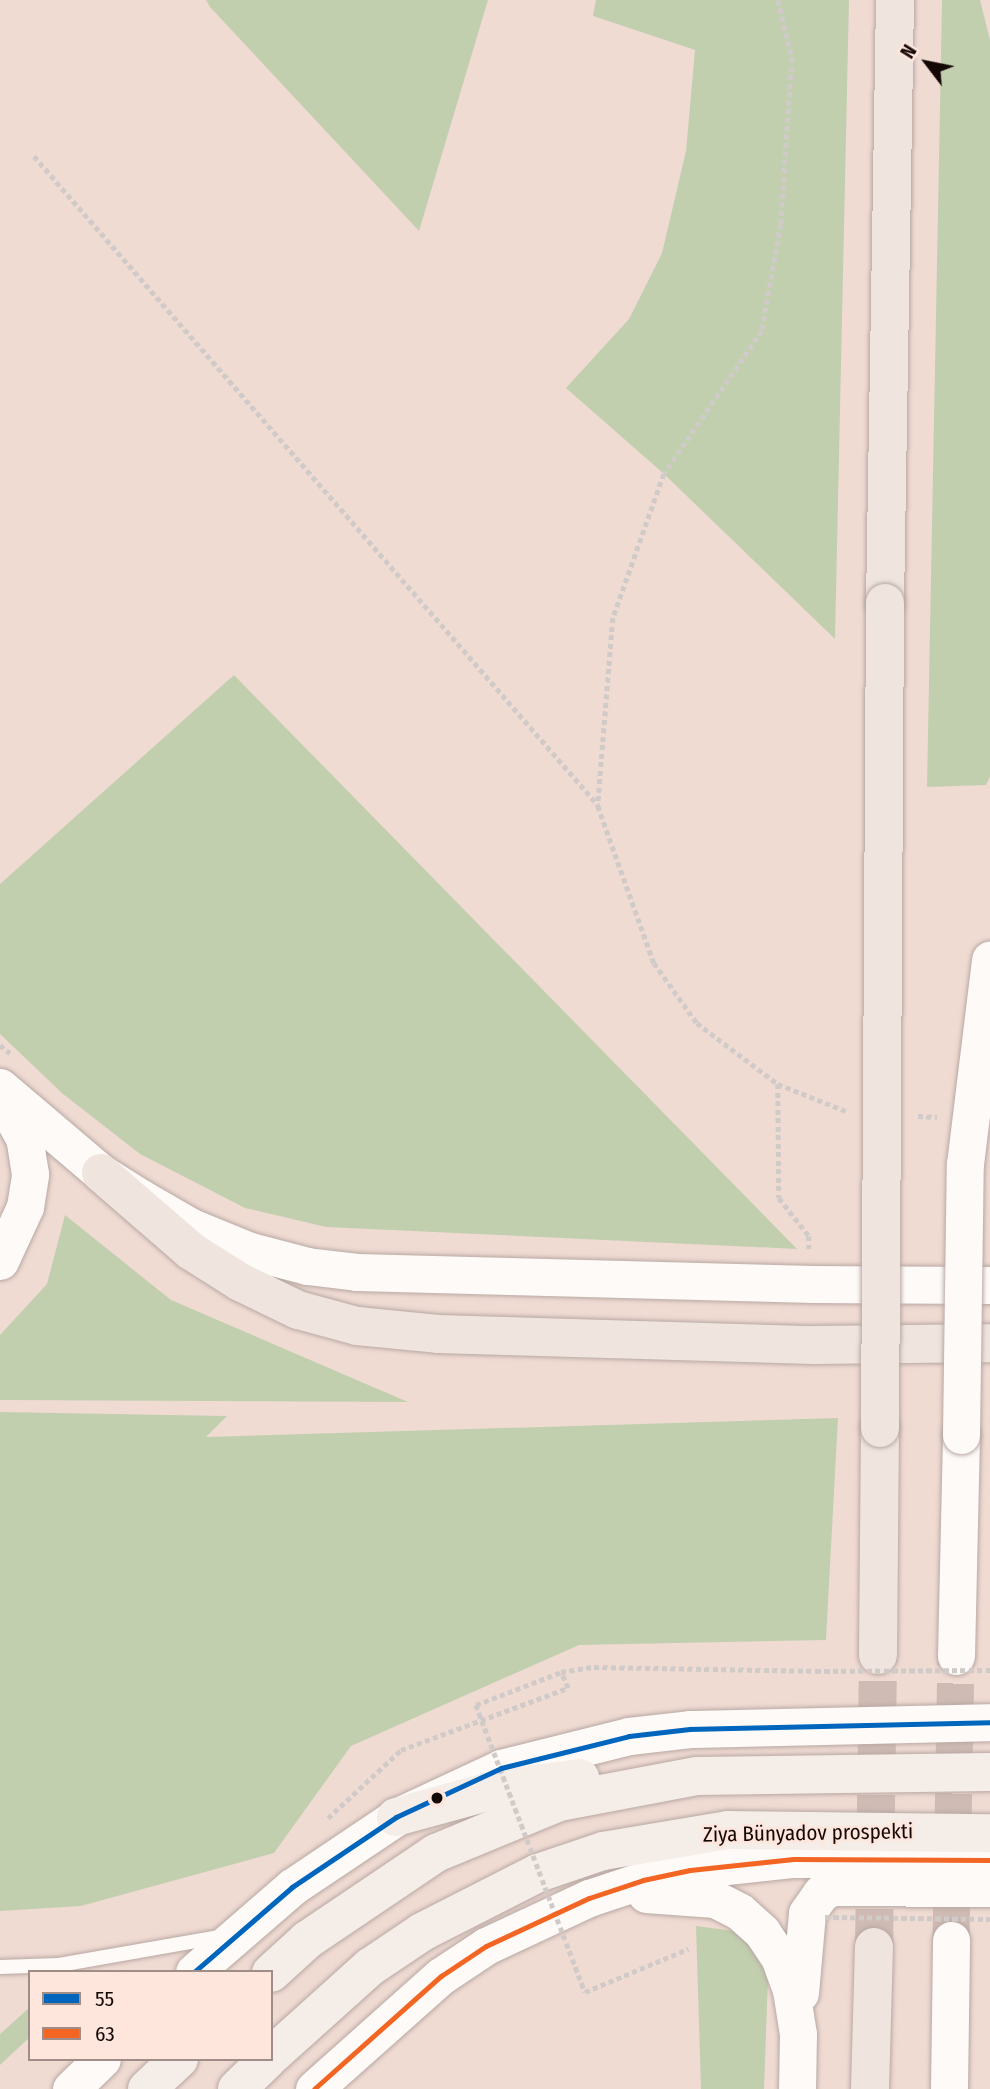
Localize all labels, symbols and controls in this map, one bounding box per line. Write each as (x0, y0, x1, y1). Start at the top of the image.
north arrow (892, 28, 962, 98)
text: N (896, 41, 922, 63)
unlabelled marker (430, 1791, 444, 1805)
street label: Ziya Bünyadov prospekti (703, 1819, 913, 1847)
legend (28, 1970, 273, 2061)
text: 55 (95, 1986, 114, 2012)
text: 63 (95, 2021, 115, 2047)

